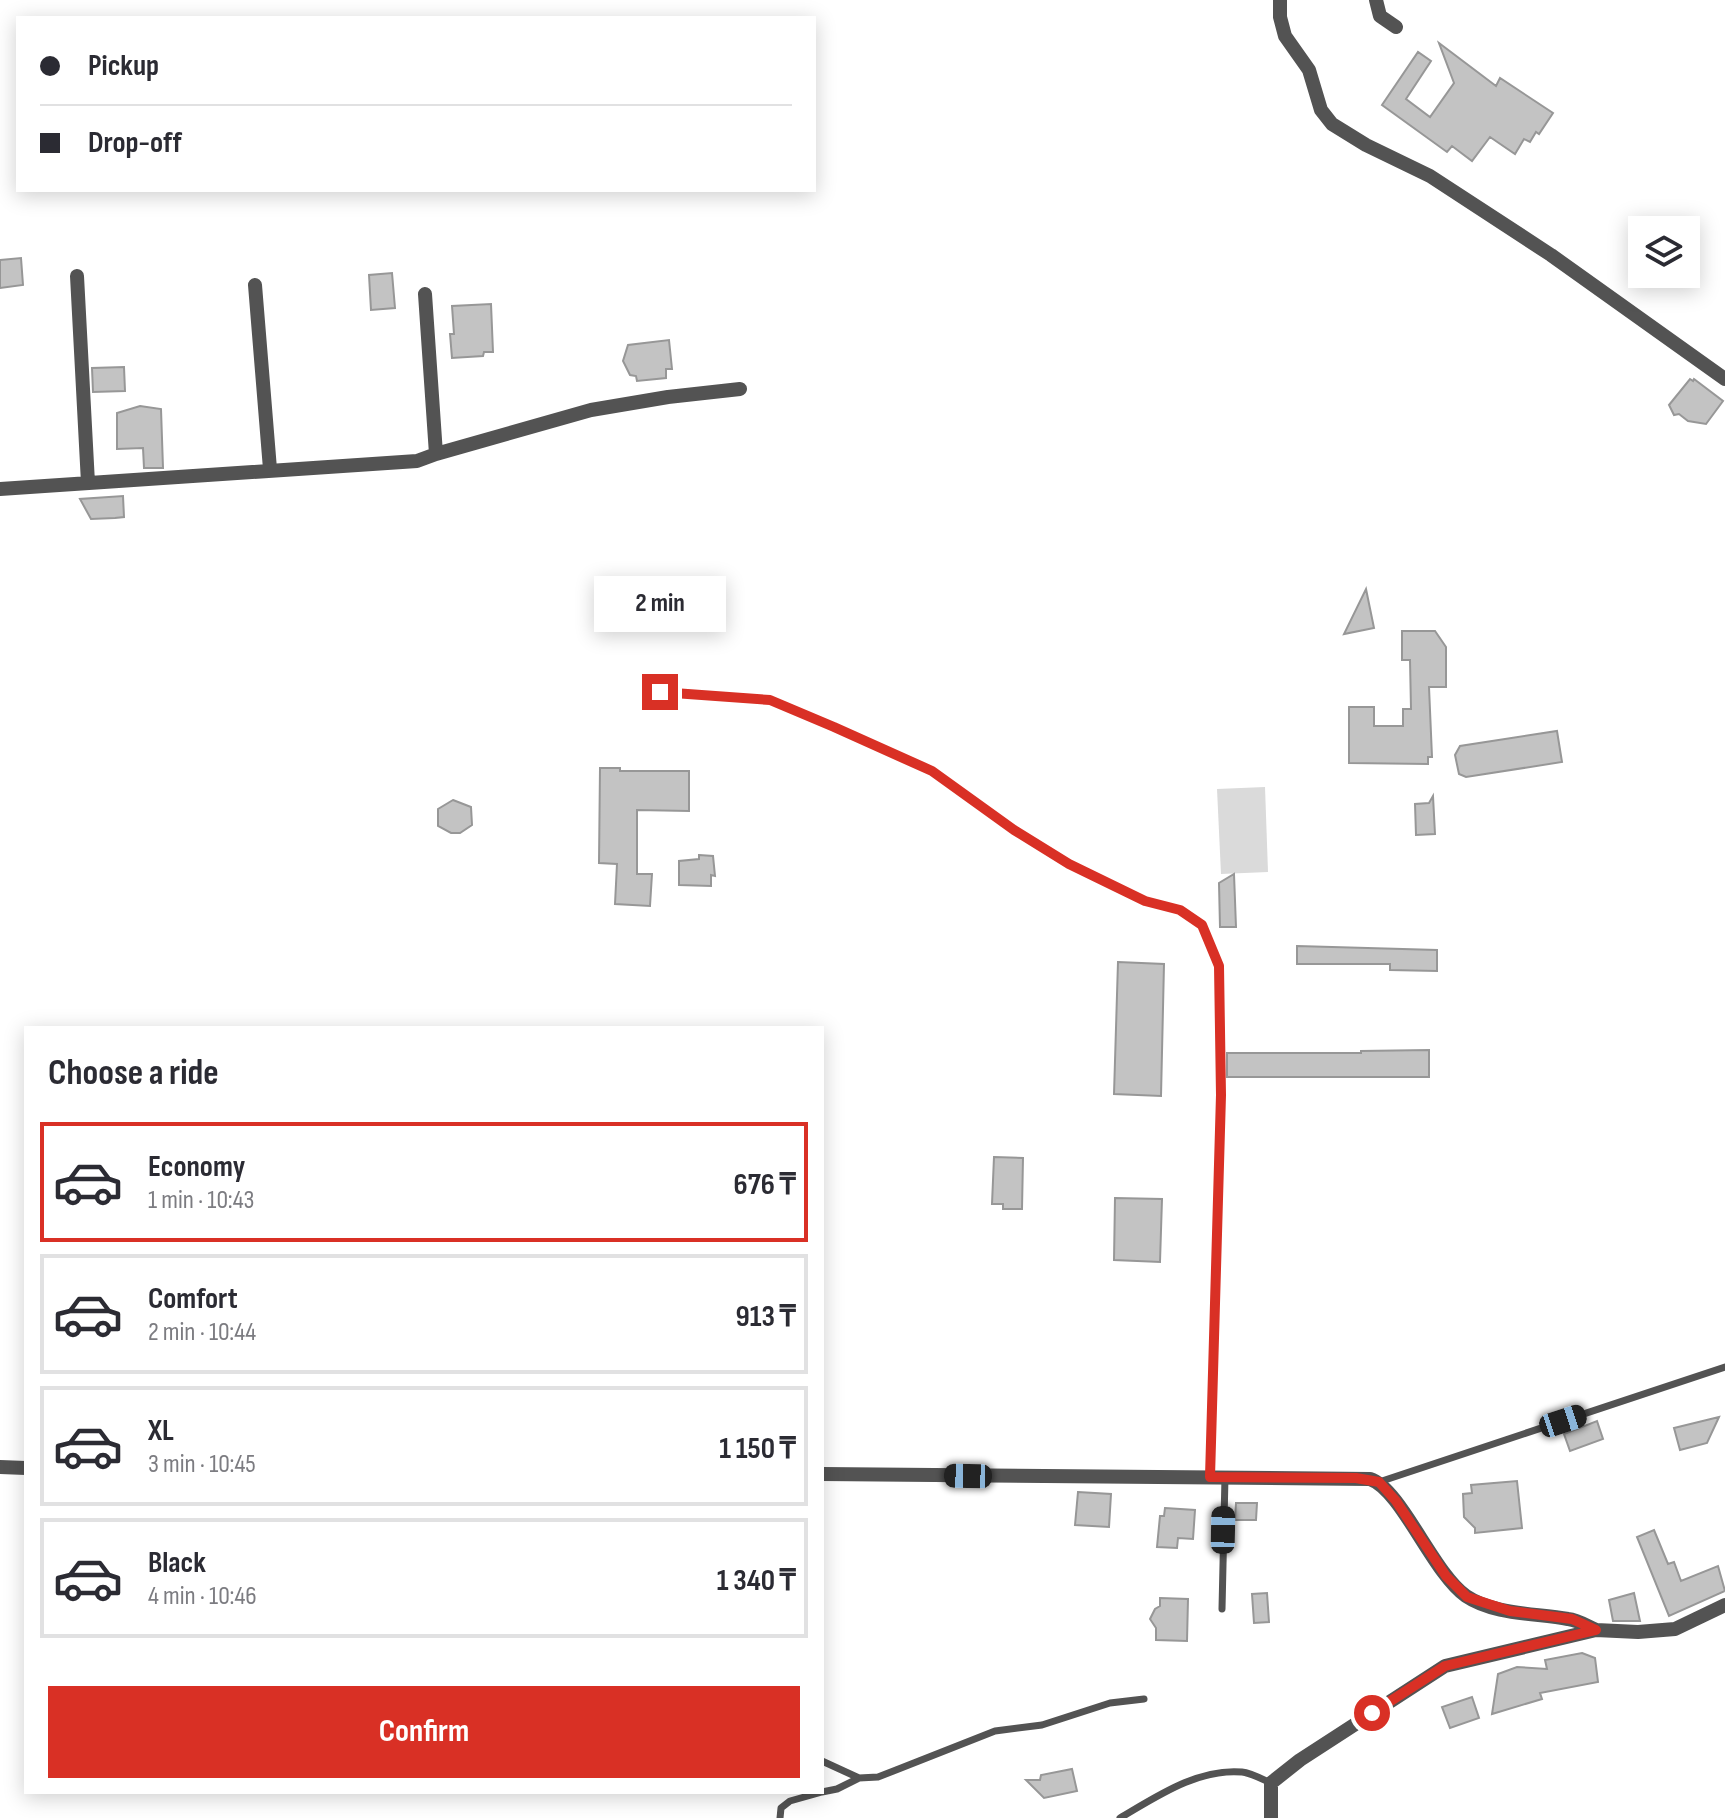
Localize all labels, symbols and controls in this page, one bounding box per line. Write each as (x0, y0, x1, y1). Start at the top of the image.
text: Pickup (88, 48, 159, 84)
text: Drop-off (88, 125, 182, 161)
map controls (1628, 216, 1700, 288)
button: layers (1628, 216, 1700, 288)
callout: 2 min (594, 576, 726, 632)
text: 2 min (635, 588, 685, 619)
route end (642, 674, 678, 710)
text: Choose a ride (48, 1052, 219, 1095)
icon: car (52, 1146, 124, 1218)
text: Economy (148, 1149, 245, 1185)
text: 676 ₸ (734, 1167, 796, 1203)
text: 1 min · 10:43 (148, 1185, 255, 1216)
icon: car (52, 1278, 124, 1350)
text: Comfort (148, 1281, 238, 1317)
text: 913 ₸ (736, 1299, 796, 1335)
text: 2 min · 10:44 (148, 1317, 256, 1348)
car (1536, 1402, 1590, 1440)
icon: car (52, 1410, 124, 1482)
text: XL (148, 1413, 174, 1449)
text: 1 150 ₸ (719, 1431, 796, 1467)
text: 3 min · 10:45 (148, 1449, 256, 1480)
car (944, 1464, 992, 1488)
car (1211, 1506, 1235, 1554)
icon: car (52, 1542, 124, 1614)
text: Black (148, 1545, 206, 1581)
text: 1 340 ₸ (717, 1563, 796, 1599)
text: 4 min · 10:46 (148, 1581, 257, 1612)
button: Confirm (48, 1686, 800, 1778)
route start (1354, 1695, 1390, 1731)

